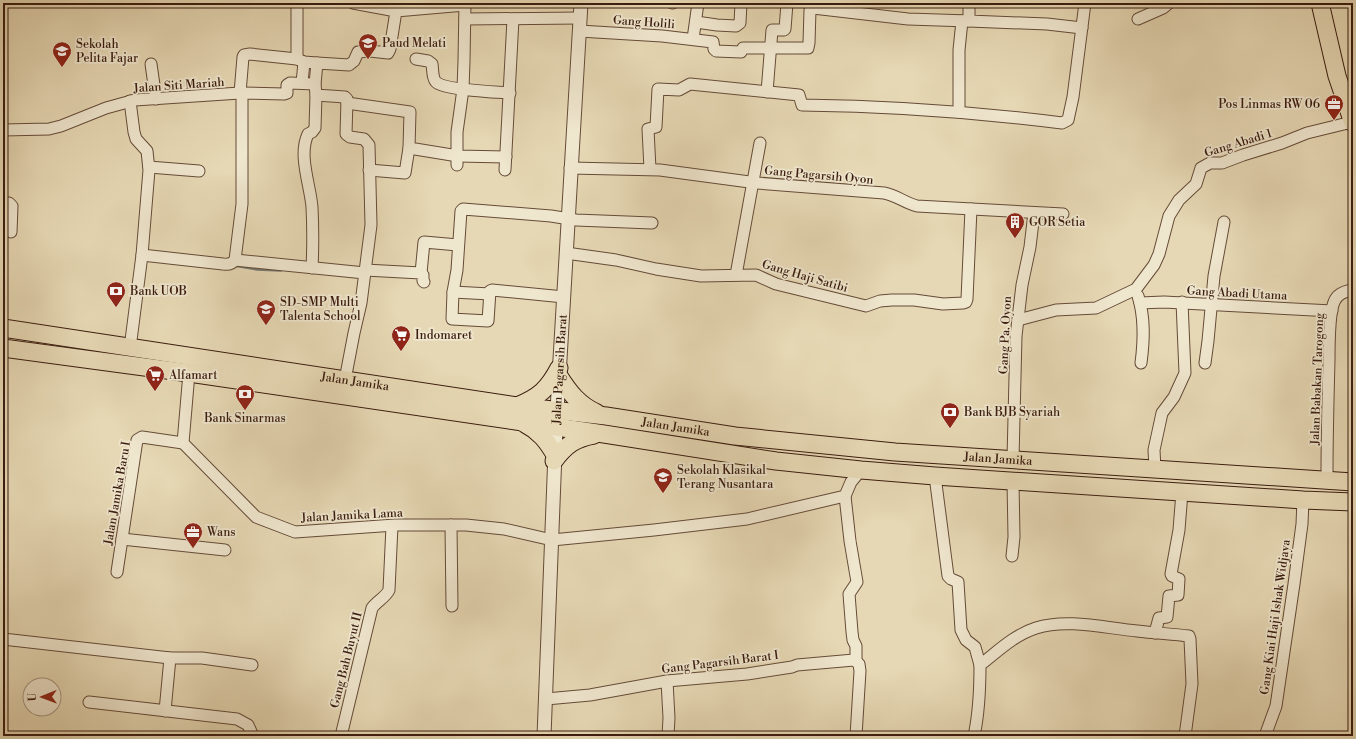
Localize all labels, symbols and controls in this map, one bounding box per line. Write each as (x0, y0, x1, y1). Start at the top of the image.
street label: Gang Holili (612, 13, 676, 32)
school or university icon: Paud Melati (357, 32, 379, 60)
place label: Paud Melati (382, 36, 446, 51)
place label: Sekolah Pelita Fajar (76, 37, 138, 66)
school or university icon: Sekolah Pelita Fajar (51, 40, 73, 68)
street label: Jalan Siti Mariah (132, 75, 225, 96)
office icon: Pos Linmas RW 06 (1323, 93, 1345, 121)
place label: Pos Linmas RW 06 (1218, 97, 1320, 112)
street label: Gang Abadi 1 (1202, 126, 1275, 161)
street label: Gang Pagarsih Oyon (764, 163, 874, 188)
building icon: GOR Setia (1004, 211, 1026, 239)
place label: GOR Setia (1029, 215, 1086, 230)
street label: Gang Haji Satibi (760, 257, 850, 296)
bank icon: Bank UOB (105, 280, 127, 308)
street label: Gang Abadi Utama (1186, 283, 1289, 304)
place label: Bank UOB (129, 284, 187, 299)
place label: SD-SMP Multi Talenta School (280, 295, 361, 324)
street label: Gang Pa. Oyon (996, 295, 1015, 375)
school or university icon: SD-SMP Multi Talenta School (255, 298, 277, 326)
street label: Jalan Babakan Tarogong (1308, 312, 1327, 446)
street label: Jalan Pagarsih Barat (549, 313, 571, 426)
supermarket icon: Indomaret (390, 324, 412, 352)
place label: Indomaret (415, 328, 473, 343)
supermarket icon: Alfamart (144, 364, 166, 392)
place label: Alfamart (168, 368, 218, 383)
street label: Jalan Jamika (319, 369, 391, 395)
bank icon: Bank Sinarmas (234, 383, 256, 411)
bank icon: Bank BJB Syariah (939, 401, 961, 429)
place label: Bank BJB Syariah (963, 405, 1060, 420)
place label: Bank Sinarmas (203, 411, 286, 426)
street label: Jalan Jamika (639, 414, 712, 440)
street label: Jalan Jamika Baru I (101, 440, 134, 547)
street label: Jalan Jamika (962, 449, 1034, 469)
place label: Sekolah Klasikal Terang Nusantara (677, 463, 774, 492)
school or university icon: Sekolah Klasikal Terang Nusantara (652, 466, 674, 494)
street label: Jalan Jamika Lama (300, 505, 404, 526)
office icon: Wans (182, 521, 204, 549)
place label: Wans (206, 525, 236, 540)
street label: Gang Kiai Haji Ishak Widjaya (1257, 538, 1294, 696)
street label: Gang Bah Buyut II (327, 610, 366, 710)
street label: Gang Pagarsih Barat I (661, 648, 780, 677)
north arrow (22, 677, 62, 717)
text: U (26, 692, 40, 702)

